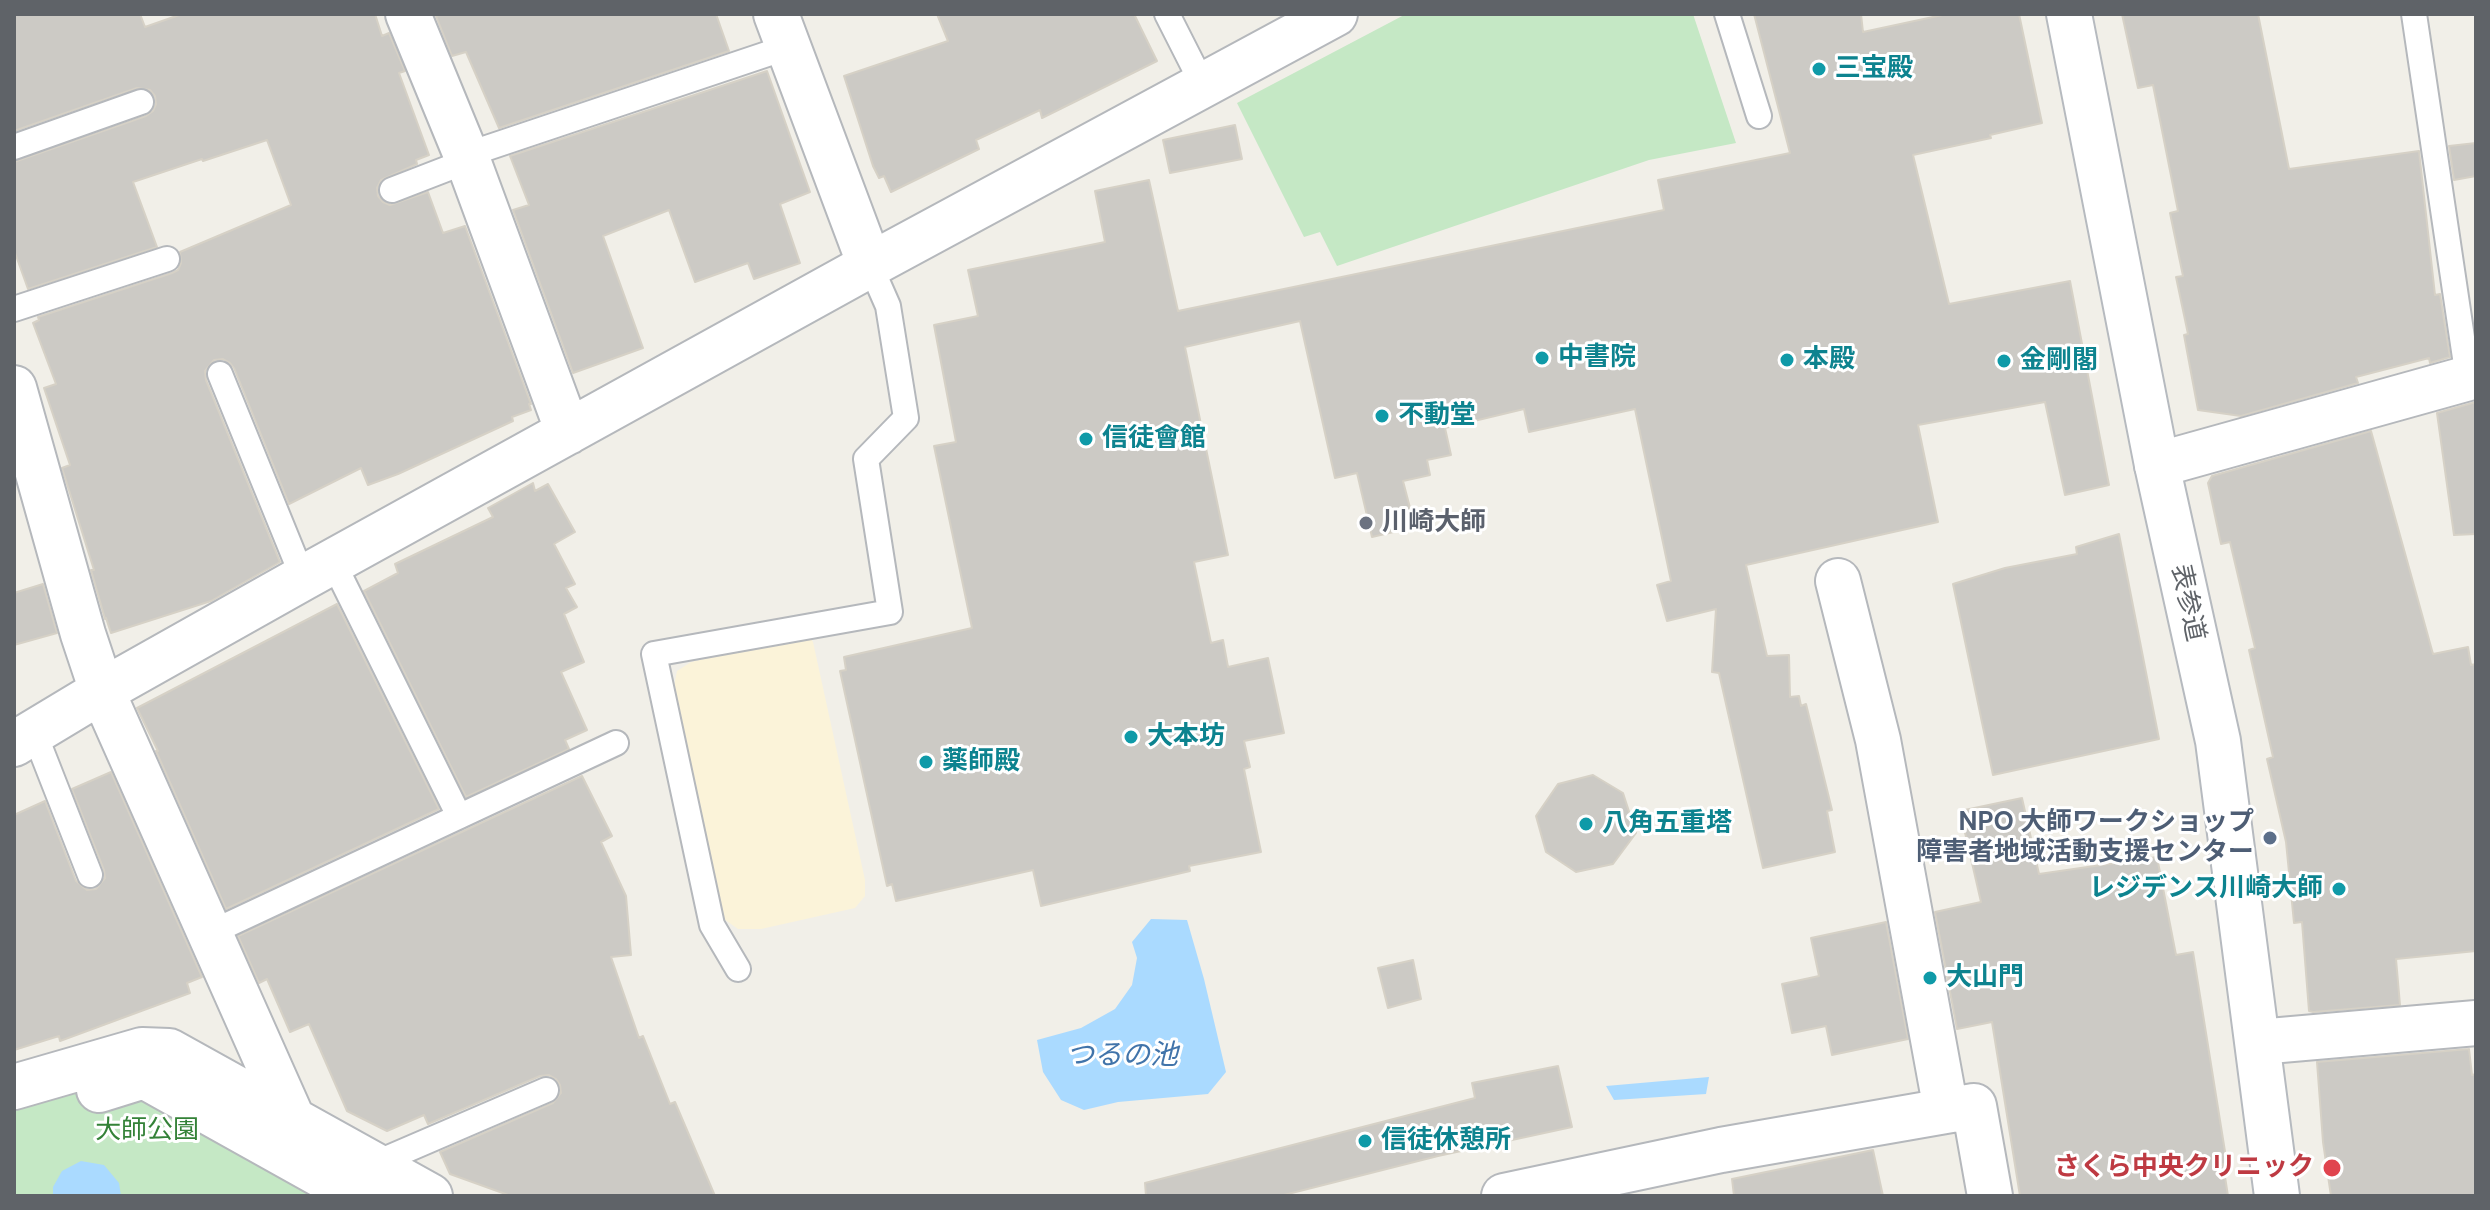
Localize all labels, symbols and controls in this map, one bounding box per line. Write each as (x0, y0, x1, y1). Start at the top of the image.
place label: 三宝殿 (1835, 53, 1913, 85)
marker: 三宝殿 (1810, 60, 1828, 78)
place label: 中書院 (1558, 342, 1636, 374)
place label: 本殿 (1803, 344, 1855, 376)
place label: 金剛閣 (2020, 345, 2098, 377)
marker: 中書院 (1533, 349, 1551, 367)
marker: 本殿 (1778, 351, 1796, 369)
marker: 金剛閣 (1995, 352, 2013, 370)
place label: 不動堂 (1398, 400, 1476, 432)
marker: 不動堂 (1373, 407, 1391, 425)
place label: 信徒會館 (1102, 423, 1206, 455)
marker: 信徒會館 (1077, 430, 1095, 448)
place label: 川崎大師 (1382, 507, 1486, 539)
marker: 川崎大師 (1357, 514, 1375, 532)
street label: 表参道 (2164, 562, 2210, 644)
place label: 大本坊 (1147, 721, 1225, 753)
marker: 大本坊 (1122, 728, 1140, 746)
place label: 薬師殿 (942, 746, 1020, 778)
marker: 薬師殿 (917, 753, 935, 771)
place label: NPO 大師ワークショップ 障害者地域活動支援センター (1916, 807, 2254, 868)
place label: 八角五重塔 (1602, 808, 1732, 840)
marker: 八角五重塔 (1577, 815, 1595, 833)
marker: NPO 大師ワークショップ 障害者地域活動支援センター (2261, 829, 2279, 847)
place label: レジデンス川崎大師 (2089, 873, 2323, 905)
marker: レジデンス川崎大師 (2330, 880, 2348, 898)
place label: 大山門 (1946, 962, 2024, 994)
marker: 大山門 (1921, 969, 1939, 987)
water label: つるの池 (1066, 1040, 1178, 1074)
park label: 大師公園 (95, 1115, 199, 1147)
place label: 信徒休憩所 (1381, 1125, 1511, 1157)
marker: 信徒休憩所 (1356, 1132, 1374, 1150)
place label: さくら中央クリニック (2054, 1152, 2314, 1184)
marker: さくら中央クリニック (2321, 1157, 2343, 1179)

